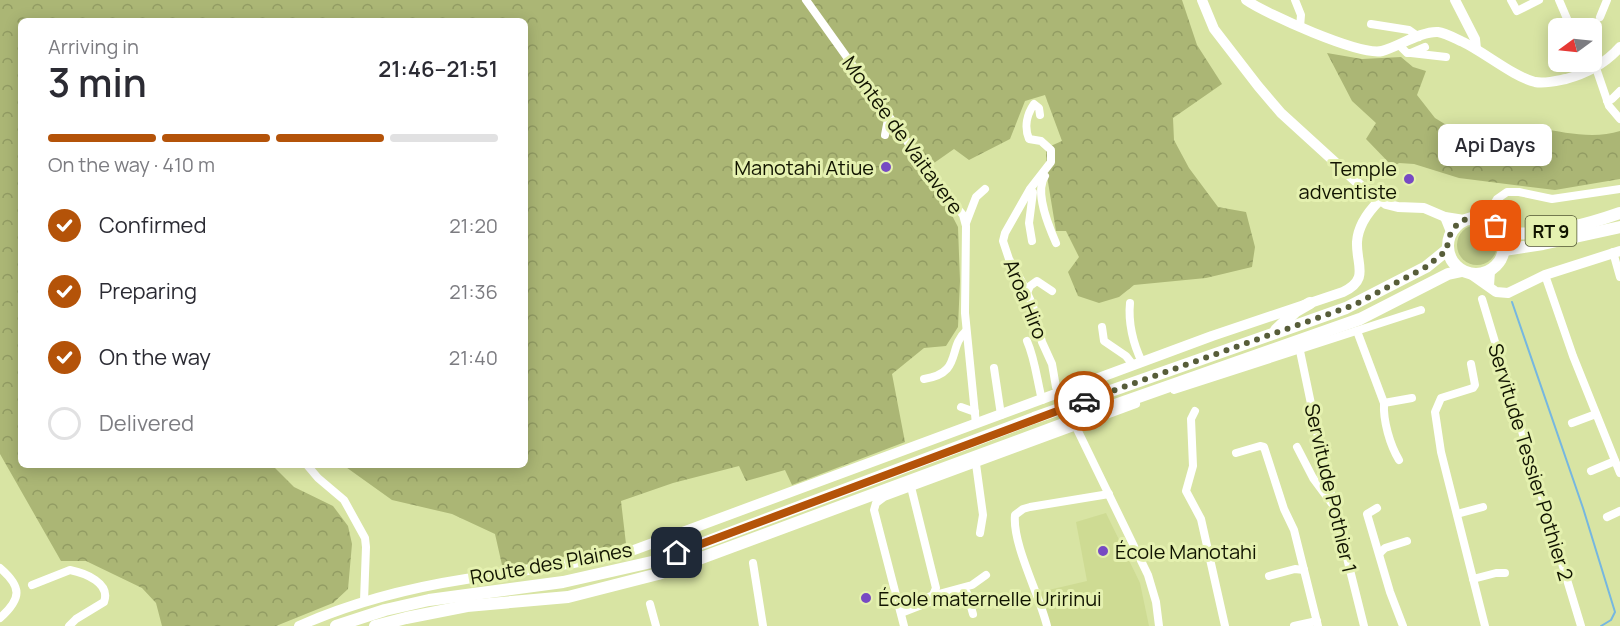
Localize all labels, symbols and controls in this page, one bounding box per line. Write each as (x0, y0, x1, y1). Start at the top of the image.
north arrow (1548, 18, 1602, 72)
map controls (1548, 18, 1602, 72)
text: Arriving in (48, 33, 139, 60)
street label: Montée de Vaitavere (836, 50, 970, 220)
text: 21:46–21:51 (378, 54, 498, 84)
text: 3 min (48, 55, 147, 109)
callout: Api Days (1439, 124, 1553, 166)
text: Api Days (1455, 131, 1535, 158)
text: On the way · 410 m (48, 151, 215, 178)
place label: Manotahi Atiue (734, 154, 874, 181)
place label: Temple adventiste (1299, 155, 1397, 205)
marker: Manotahi Atiue (879, 160, 893, 174)
marker: Temple adventiste (1402, 172, 1416, 186)
pin (1470, 200, 1521, 251)
icon: check (48, 209, 81, 242)
icon: bag (1479, 209, 1512, 242)
text: Confirmed (99, 210, 207, 240)
text: 21:20 (449, 212, 498, 239)
road number: RT 9 (1526, 216, 1576, 246)
street label: Aroa Hiro (998, 255, 1054, 343)
icon: check (48, 275, 81, 308)
text: Preparing (99, 276, 197, 306)
text: 21:36 (449, 278, 498, 305)
street label: Servitude Tessier Pothier 2 (1482, 340, 1580, 584)
icon: check (48, 341, 81, 374)
text: On the way (99, 342, 211, 372)
text: 21:40 (449, 344, 498, 371)
courier (1054, 371, 1114, 431)
icon: car (1068, 385, 1101, 418)
street label: Servitude Pothier 1 (1298, 401, 1364, 575)
text: Delivered (99, 408, 194, 438)
pin (651, 527, 702, 578)
street label: Route des Plaines (468, 535, 634, 591)
icon: home (660, 536, 693, 569)
place label: École Manotahi (1115, 538, 1257, 565)
marker: École Manotahi (1096, 544, 1110, 558)
place label: École maternelle Uririnui (878, 585, 1102, 612)
marker: École maternelle Uririnui (859, 591, 873, 605)

